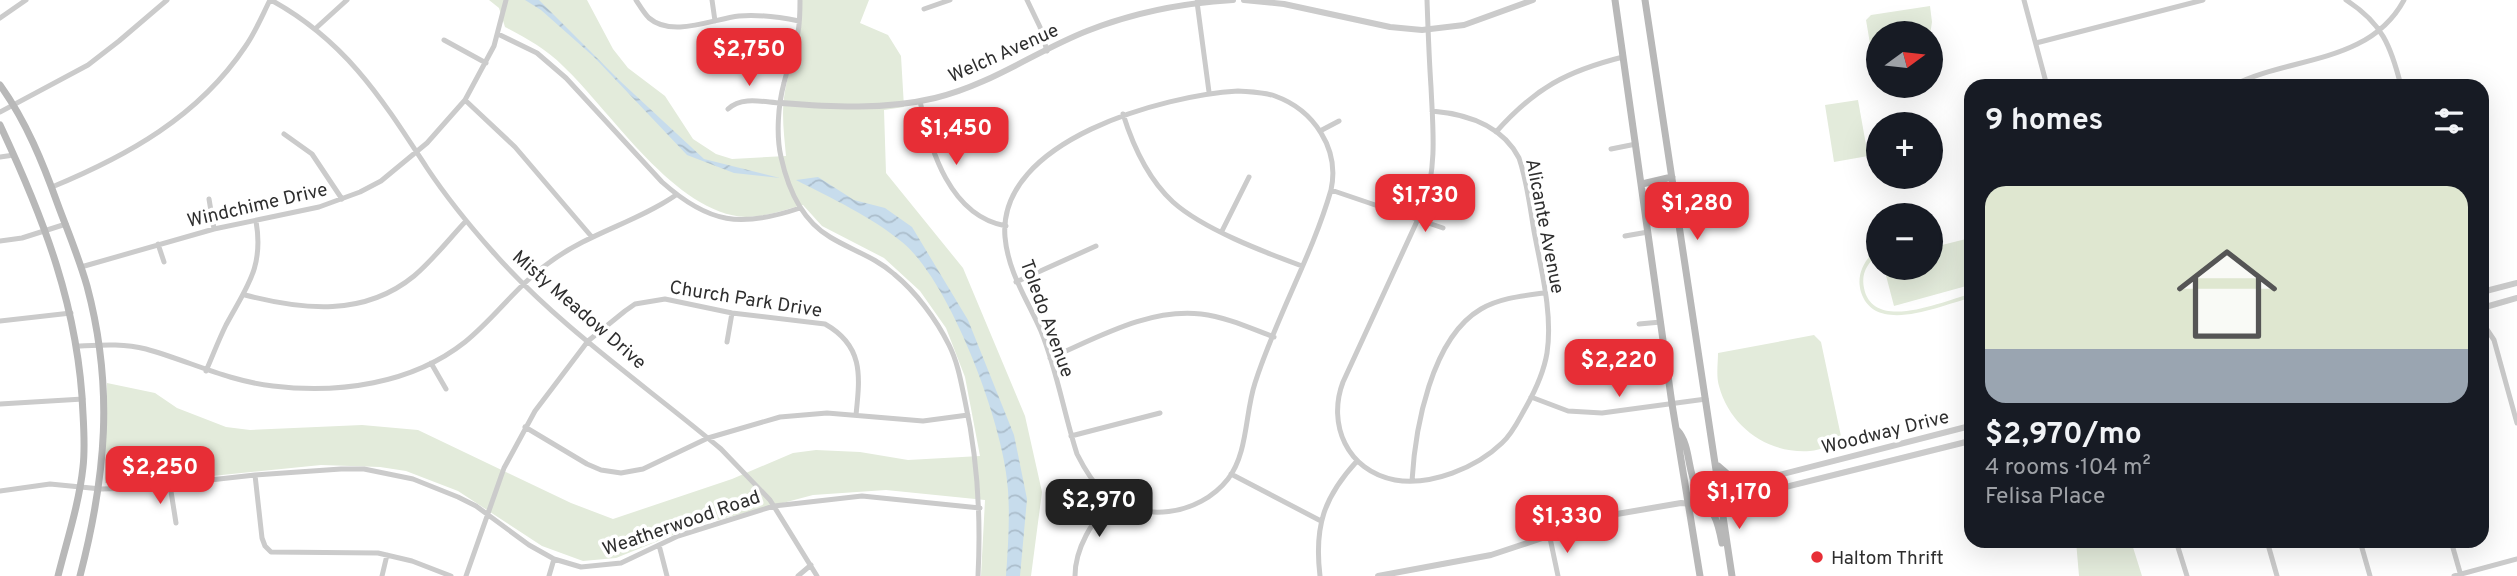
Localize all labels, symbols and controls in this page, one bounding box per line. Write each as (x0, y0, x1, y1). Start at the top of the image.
street label: Welch Avenue (945, 19, 1063, 89)
north arrow (1866, 21, 1942, 98)
map controls (1866, 21, 1943, 280)
pin: $2,750 (692, 28, 806, 88)
text: $2,750 (712, 36, 786, 65)
icon: filters (2430, 102, 2468, 140)
text: 9 homes (1985, 103, 2103, 140)
pin: $1,450 (899, 108, 1013, 167)
button: + (1866, 112, 1943, 189)
text: $1,450 (920, 115, 992, 144)
street label: Alicante Avenue (1519, 157, 1569, 296)
pin: $1,730 (1368, 174, 1482, 234)
street label: Windchime Drive (185, 178, 330, 234)
text: $1,730 (1391, 182, 1459, 211)
pin: $1,280 (1640, 182, 1754, 242)
text: $1,280 (1661, 190, 1733, 219)
button: − (1866, 203, 1943, 280)
icon: home (2164, 231, 2290, 357)
street label: Misty Meadow Drive (507, 246, 651, 375)
street label: Toledo Avenue (1014, 256, 1079, 381)
street label: Church Park Drive (668, 276, 824, 324)
pin: $2,220 (1562, 340, 1676, 399)
text: $2,220 (1581, 347, 1657, 376)
street label: Woodway Drive (1819, 405, 1952, 460)
text: $2,970/mo (1985, 417, 2142, 454)
pin: $2,250 (103, 447, 217, 506)
text: $2,250 (122, 454, 198, 483)
text: 4 rooms · 104 m² (1985, 454, 2151, 483)
pin: $1,170 (1682, 472, 1796, 531)
text: $1,170 (1706, 479, 1772, 508)
pin: $2,970 (1042, 480, 1156, 539)
text: Felisa Place (1985, 483, 2105, 512)
street label: Weatherwood Road (600, 486, 764, 562)
text: $2,970 (1062, 487, 1136, 516)
pin: $1,330 (1510, 496, 1624, 555)
text: $1,330 (1531, 503, 1603, 532)
place label: Haltom Thrift (1831, 547, 1944, 571)
marker: Haltom Thrift (1809, 549, 1825, 565)

